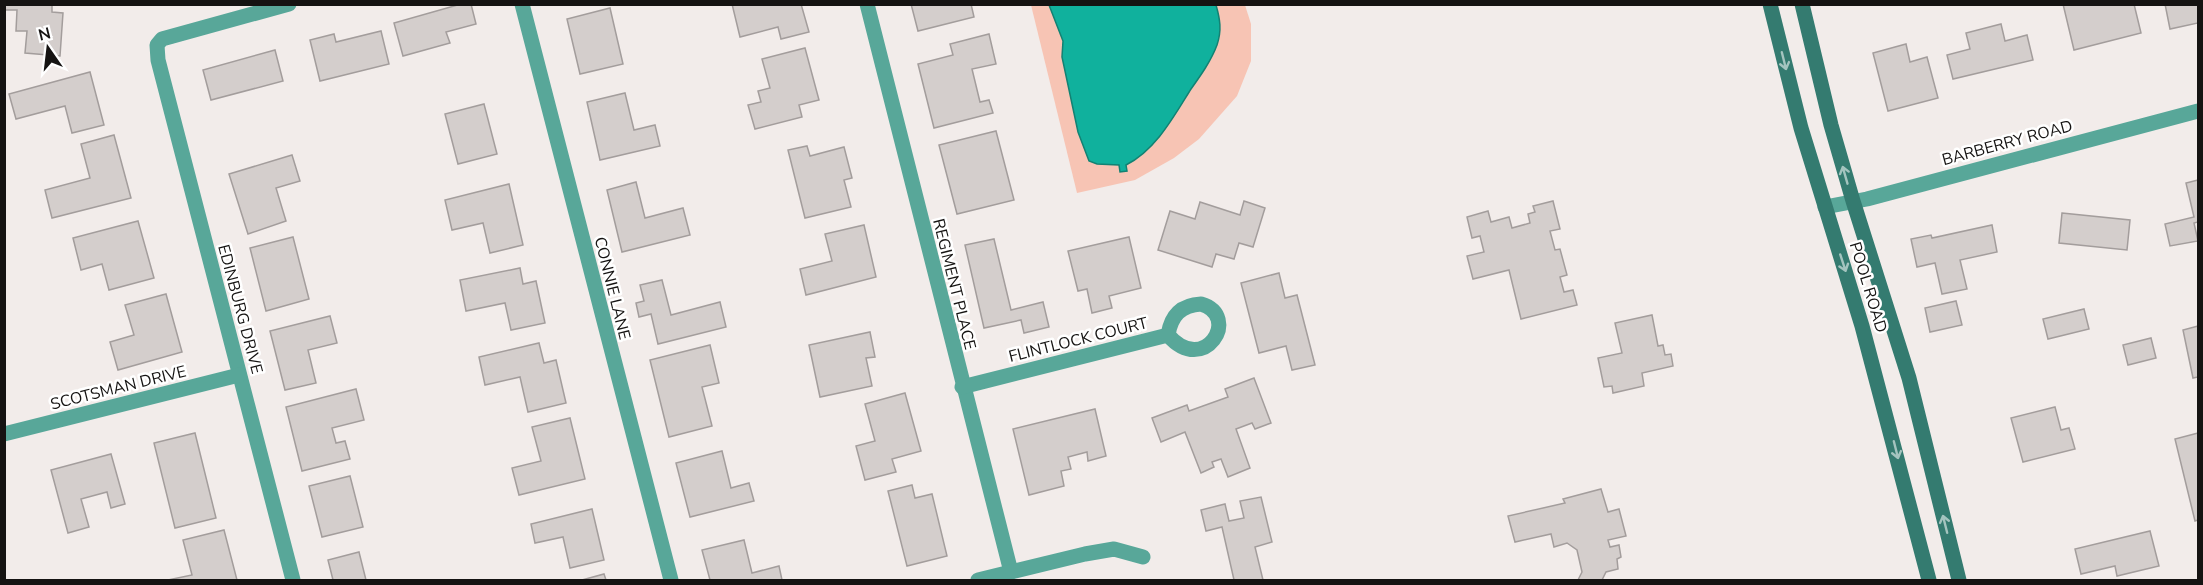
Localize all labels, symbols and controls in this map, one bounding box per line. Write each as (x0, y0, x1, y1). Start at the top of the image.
north arrow (18, 18, 78, 78)
text: N (36, 22, 53, 47)
one-way arrow (1779, 51, 1791, 70)
street label: BARBERRY ROAD (1939, 115, 2075, 171)
one-way arrow (1839, 166, 1850, 185)
street label: REGIMENT PLACE (927, 216, 981, 352)
street label: CONNIE LANE (589, 235, 635, 342)
street label: POOL ROAD (1844, 239, 1892, 335)
street label: EDINBURG DRIVE (212, 242, 268, 376)
one-way arrow (1838, 253, 1849, 272)
street label: FLINTLOCK COURT (1006, 312, 1150, 368)
street label: SCOTSMAN DRIVE (48, 360, 188, 415)
one-way arrow (1890, 440, 1902, 459)
one-way arrow (1939, 515, 1951, 534)

